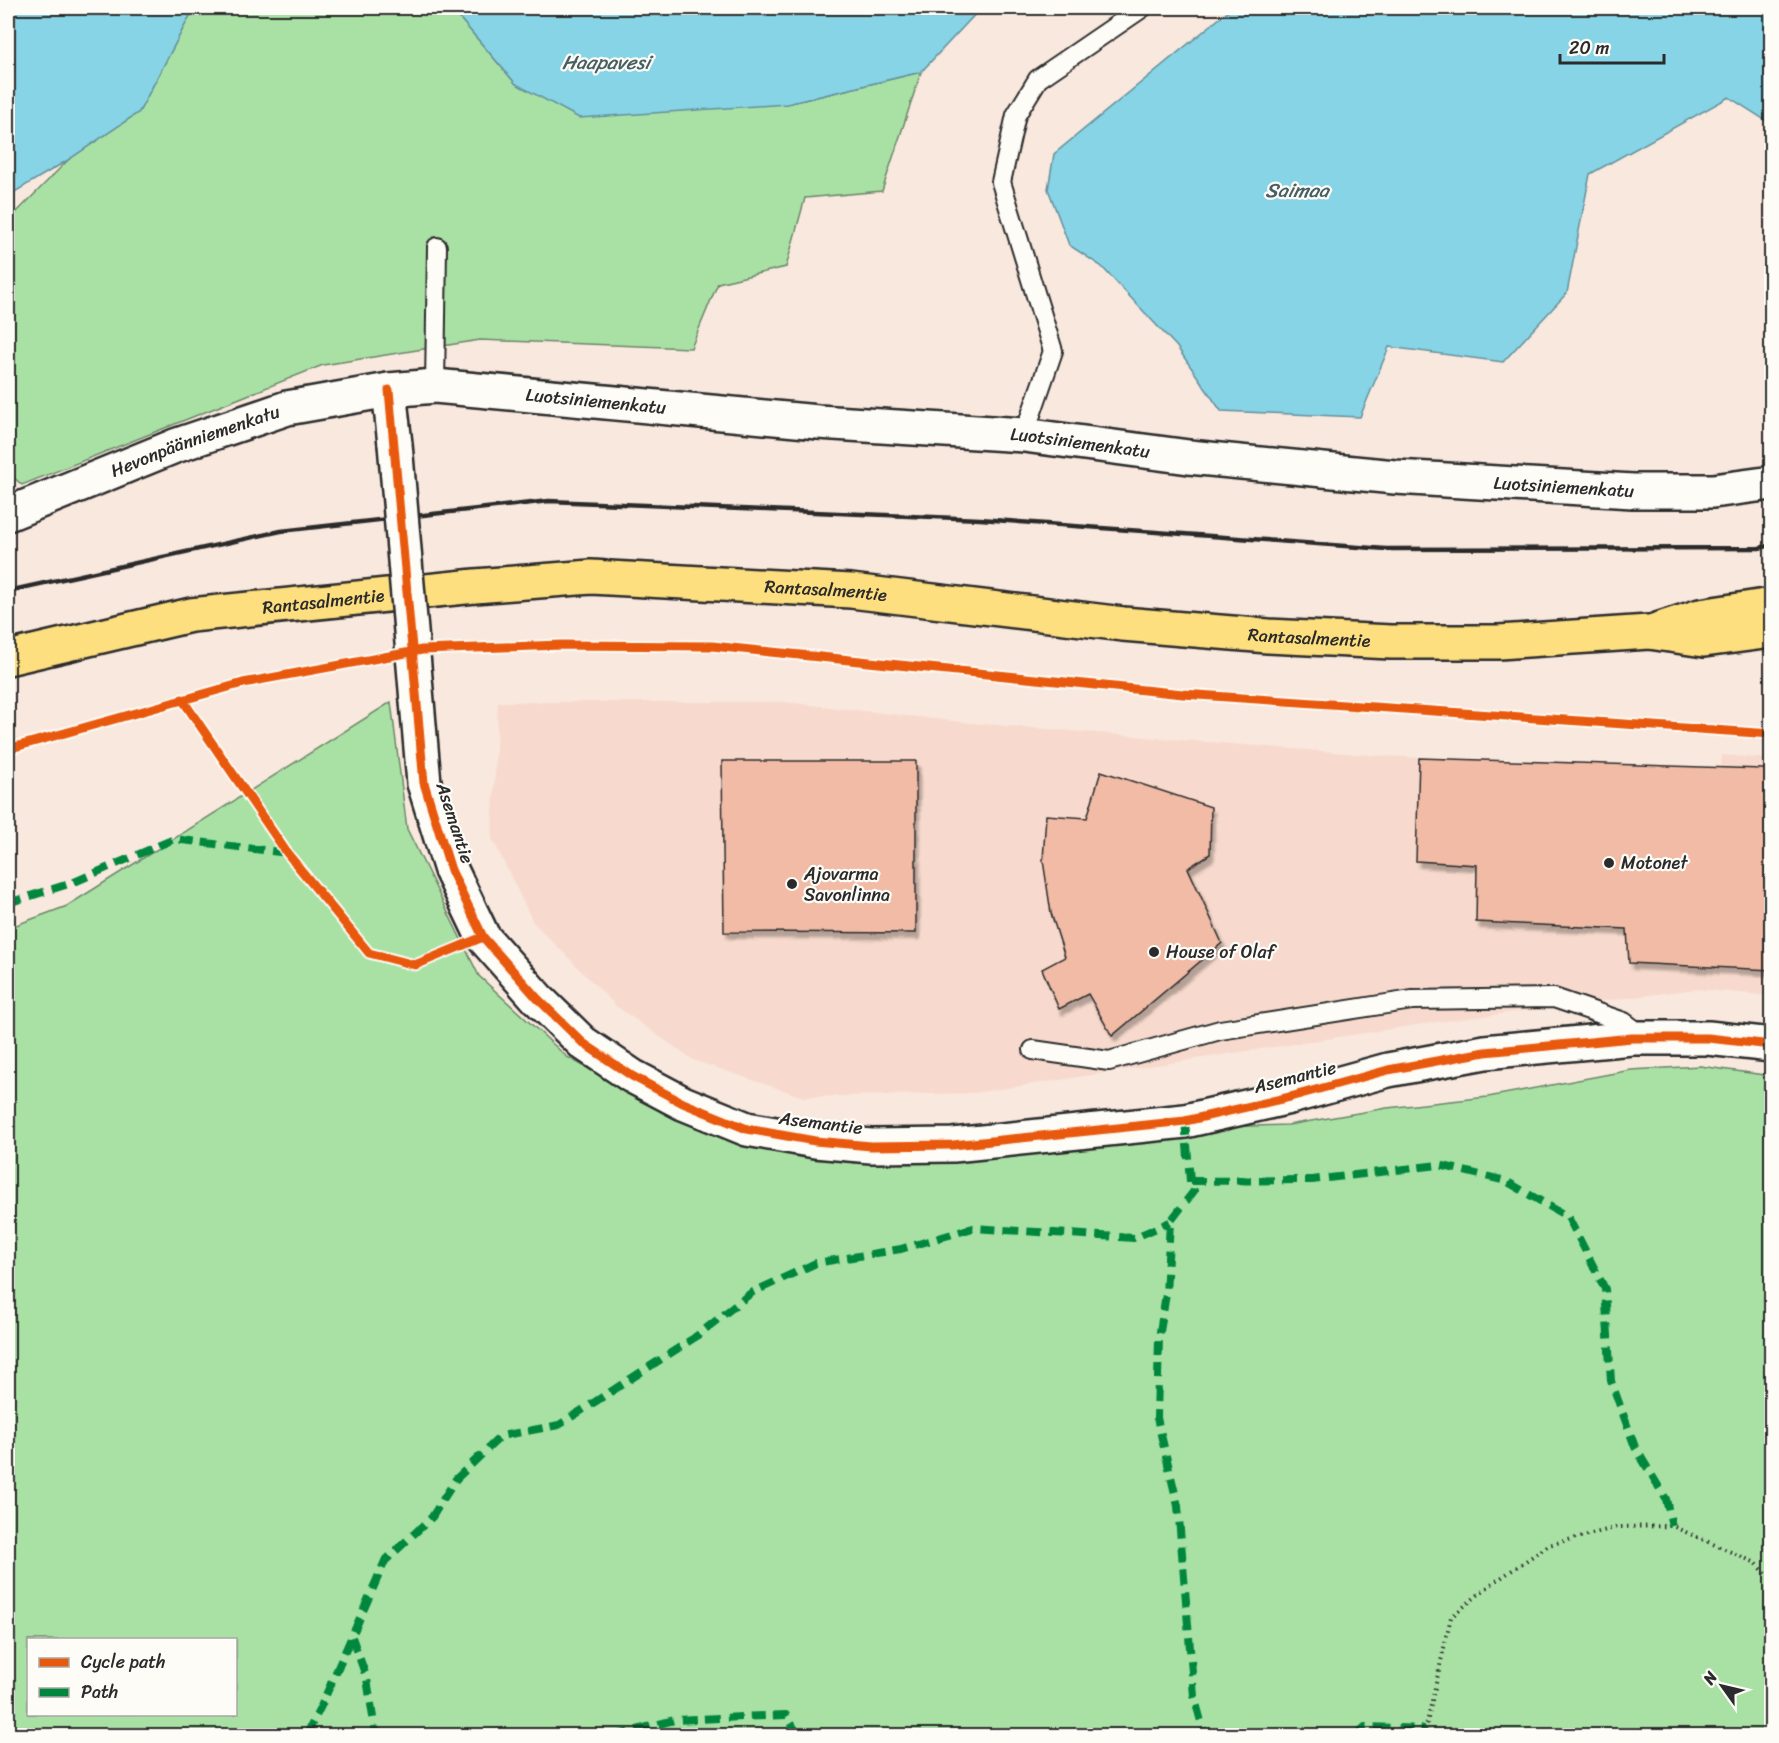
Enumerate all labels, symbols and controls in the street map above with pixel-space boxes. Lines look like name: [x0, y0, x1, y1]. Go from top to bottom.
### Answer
scale bar: [1560, 27, 1664, 65]
text: 20 m: [1569, 32, 1609, 64]
water label: Haapavesi: [562, 45, 655, 80]
water label: Saimaa: [1265, 173, 1331, 208]
street label: Luotsiniemenkatu: [524, 379, 668, 424]
street label: Hevonpäänniemenkatu: [106, 395, 284, 487]
street label: Luotsiniemenkatu: [1009, 418, 1152, 468]
street label: Luotsiniemenkatu: [1493, 467, 1635, 507]
street label: Rantasalmentie: [764, 570, 889, 611]
street label: Rantasalmentie: [261, 579, 386, 624]
street label: Rantasalmentie: [1247, 618, 1372, 657]
street label: Asemantie: [426, 777, 483, 868]
place label: Motonet: [1621, 847, 1688, 879]
marker: Motonet: [1602, 856, 1616, 870]
place label: Ajovarma Savonlinna: [803, 858, 890, 911]
marker: Ajovarma Savonlinna: [785, 877, 799, 891]
place label: House of Olaf: [1166, 936, 1278, 968]
marker: House of Olaf: [1147, 945, 1161, 959]
street label: Asemantie: [1249, 1051, 1340, 1103]
street label: Asemantie: [776, 1102, 865, 1144]
legend: [27, 1638, 237, 1716]
text: Cycle path: [81, 1646, 165, 1678]
north arrow: [1692, 1656, 1752, 1716]
text: N: [1694, 1664, 1726, 1691]
text: Path: [81, 1676, 118, 1708]

